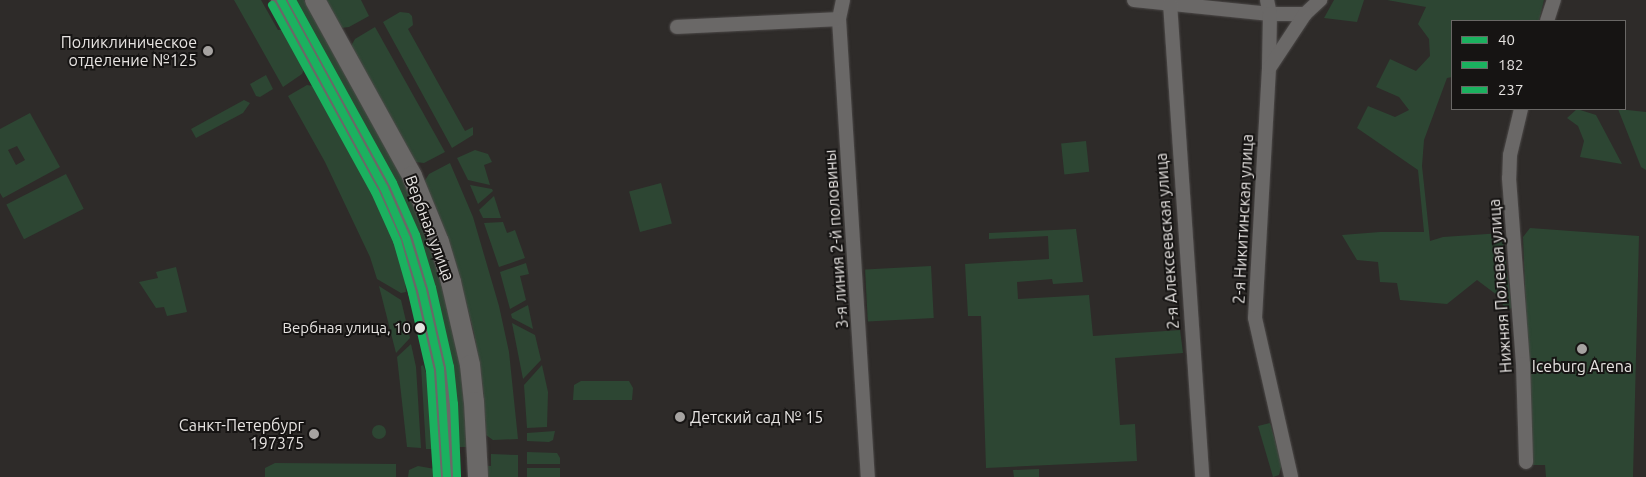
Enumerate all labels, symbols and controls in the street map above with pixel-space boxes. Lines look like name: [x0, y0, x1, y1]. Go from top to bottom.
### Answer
legend: [1451, 20, 1626, 110]
text: 40: [1498, 31, 1515, 48]
place label: Поликлиническое отделение №125: [61, 32, 197, 70]
marker: Поликлиническое отделение №125: [201, 44, 215, 58]
text: 182: [1498, 56, 1523, 73]
text: 237: [1498, 81, 1523, 98]
street label: 2-я Никитинская улица: [1229, 134, 1257, 304]
street label: 3-я линия 2-й половины: [820, 149, 852, 329]
street label: 2-я Алексеевская улица: [1151, 152, 1183, 330]
street label: Вербная улица: [401, 173, 459, 283]
street label: Нижняя Полевая улица: [1484, 198, 1516, 374]
place label: Вербная улица, 10: [283, 319, 411, 337]
marker: Вербная улица, 10: [415, 323, 425, 333]
marker: Iceburg Arena: [1576, 343, 1588, 355]
place label: Iceburg Arena: [1532, 356, 1632, 376]
place label: Детский сад № 15: [690, 407, 823, 427]
marker: Детский сад № 15: [674, 411, 686, 423]
place label: Санкт-Петербург 197375: [179, 415, 304, 453]
marker: Санкт-Петербург 197375: [308, 428, 320, 440]

